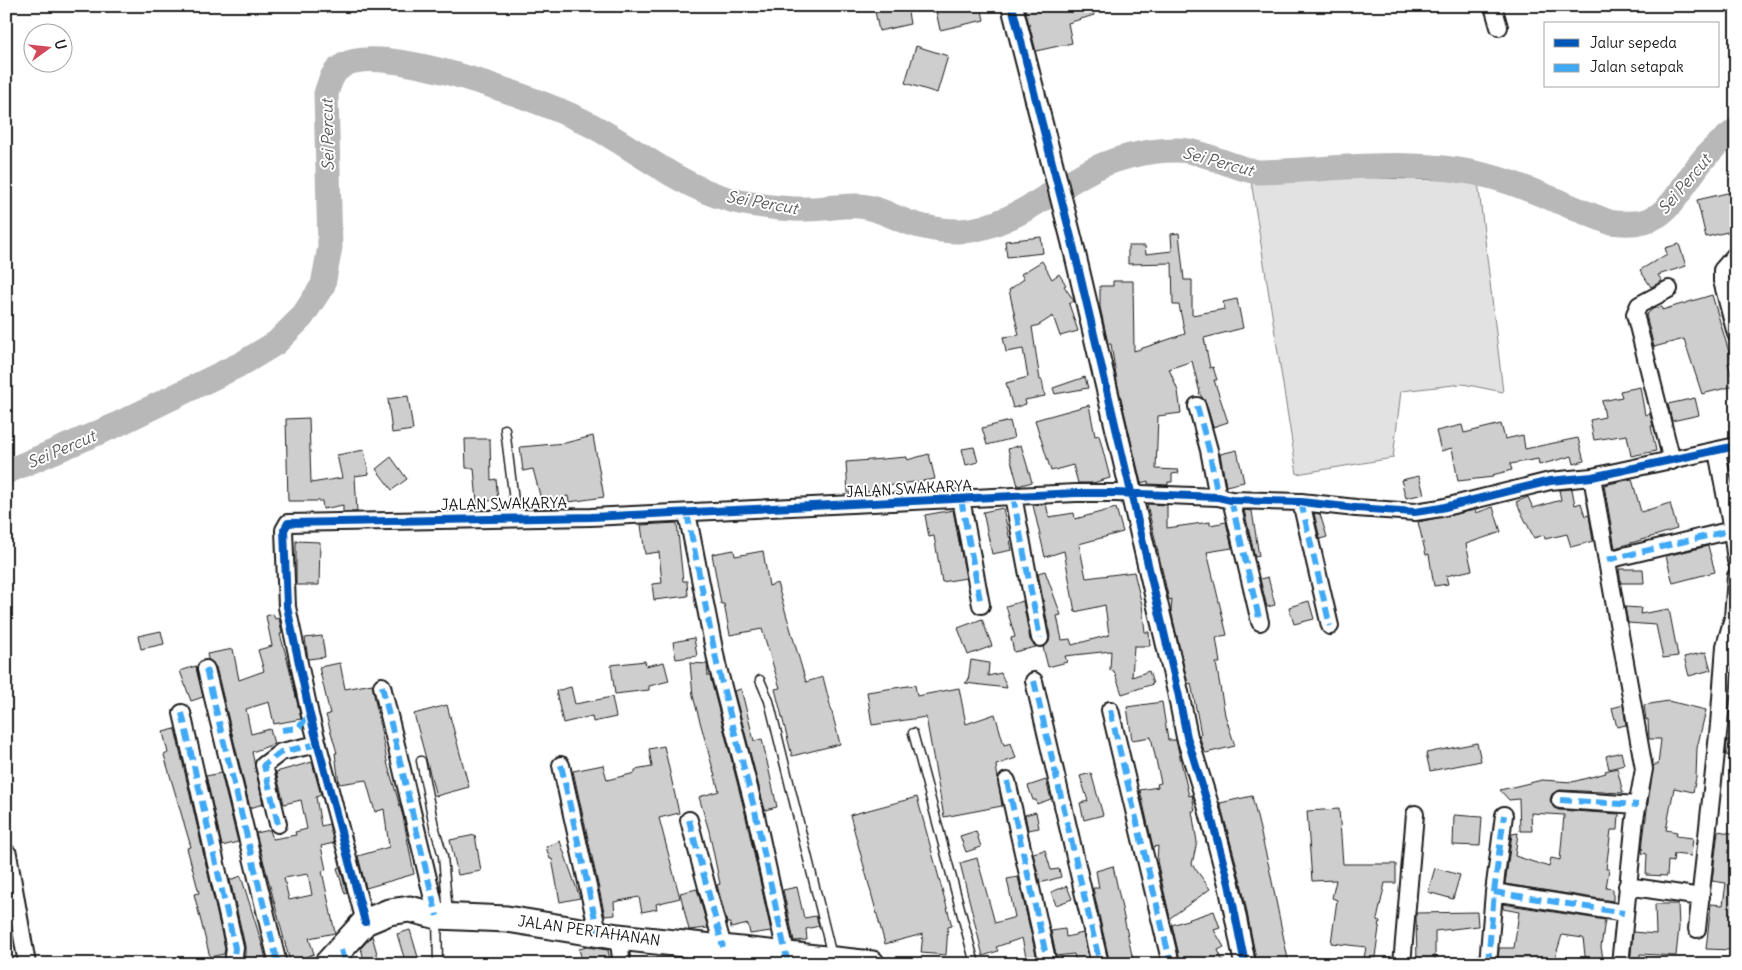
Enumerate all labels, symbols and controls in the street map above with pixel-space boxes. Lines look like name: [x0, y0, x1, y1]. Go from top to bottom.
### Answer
north arrow: [22, 22, 72, 72]
legend: [1544, 22, 1720, 88]
text: Jalur sepeda: [1590, 33, 1677, 52]
text: U: [51, 38, 70, 52]
text: Jalan setapak: [1590, 57, 1684, 76]
water label: Sei Percut: [316, 96, 338, 171]
water label: Sei Percut: [1181, 142, 1258, 181]
water label: Sei Percut: [1653, 148, 1716, 218]
water label: Sei Percut: [725, 186, 802, 219]
water label: Sei Percut: [24, 425, 100, 472]
street label: JALAN SWAKARYA: [846, 476, 973, 501]
street label: JALAN SWAKARYA: [441, 493, 568, 514]
street label: JALAN PERTAHANAN: [517, 911, 662, 950]

